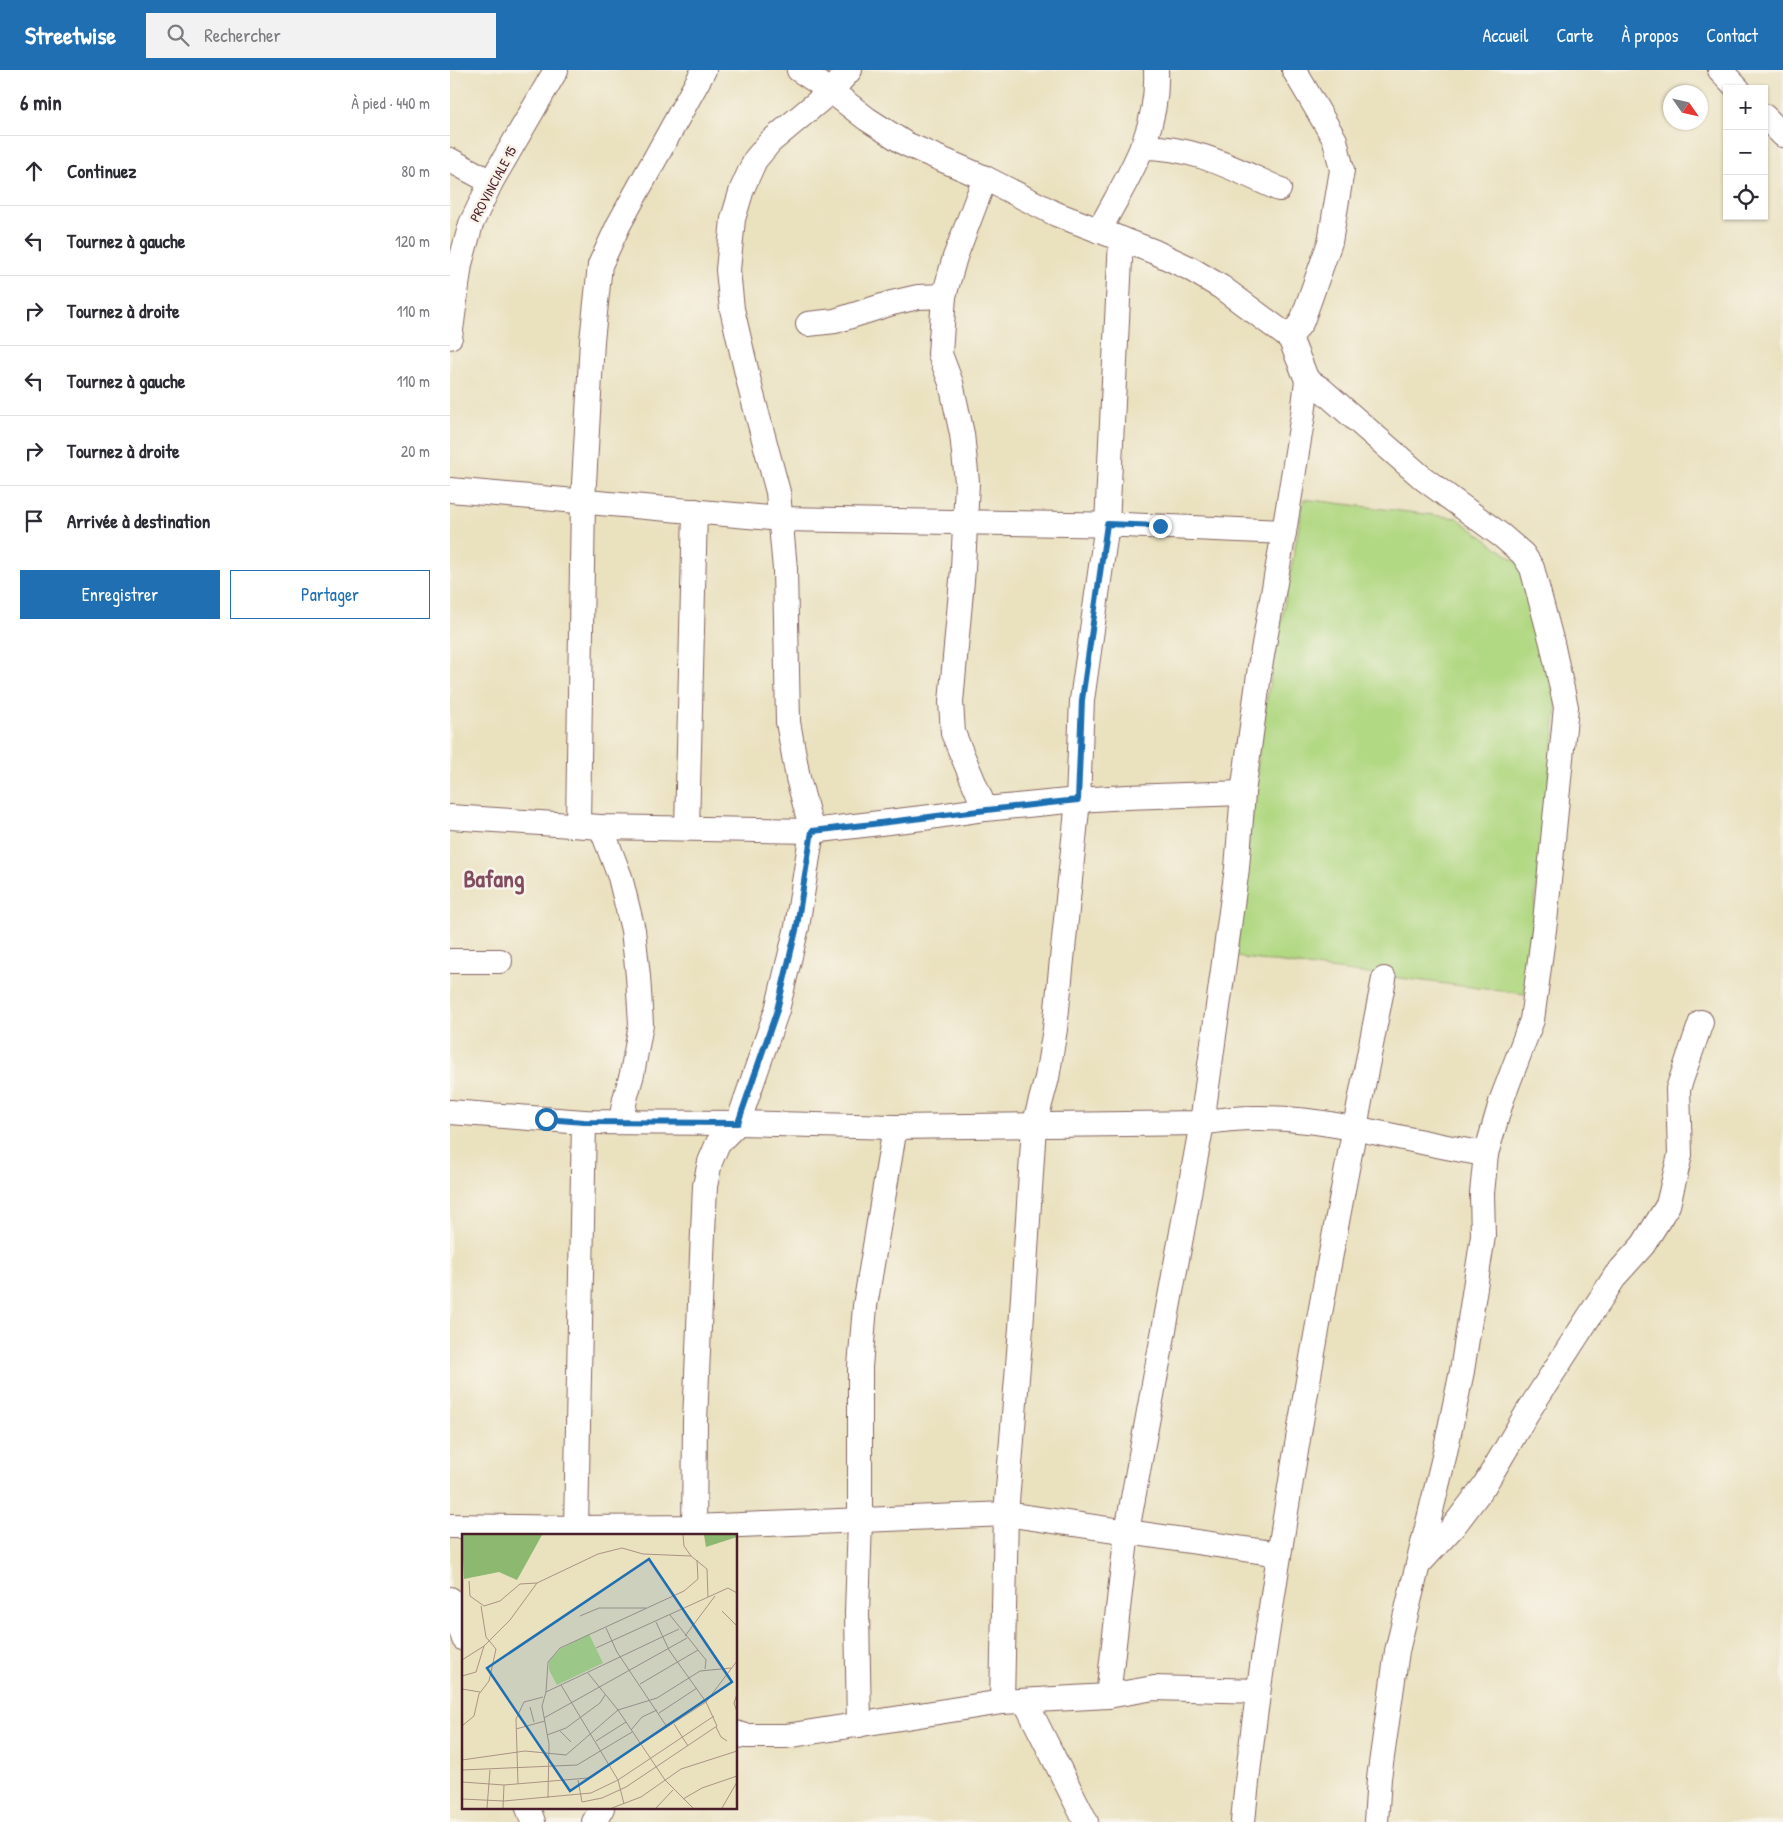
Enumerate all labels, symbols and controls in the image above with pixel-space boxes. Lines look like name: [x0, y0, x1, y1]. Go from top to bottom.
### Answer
search box: [146, 13, 496, 58]
text: Streetwise: [25, 19, 116, 51]
icon: search: [164, 21, 192, 49]
text: Rechercher: [204, 22, 281, 48]
text: Accueil: [1482, 23, 1528, 48]
text: Carte: [1556, 23, 1594, 48]
text: À propos: [1622, 23, 1678, 48]
text: Contact: [1706, 23, 1758, 48]
north arrow: [1663, 85, 1708, 130]
map controls: [1723, 85, 1768, 220]
button: +: [1723, 85, 1768, 130]
text: 6 min: [20, 88, 62, 117]
text: À pied · 440 m: [351, 92, 430, 114]
button: −: [1723, 130, 1768, 175]
street label: PROVINCIALE 15: [465, 143, 520, 225]
icon: ahead: [20, 157, 48, 185]
text: Continuez: [67, 158, 136, 184]
text: 80 m: [401, 160, 430, 182]
button: locate: [1723, 175, 1768, 220]
icon: left: [20, 227, 48, 255]
text: Tournez à gauche: [67, 228, 185, 254]
text: 120 m: [395, 230, 430, 252]
icon: right: [20, 297, 48, 325]
text: Tournez à droite: [67, 298, 180, 324]
text: 110 m: [397, 300, 430, 322]
icon: left: [20, 367, 48, 395]
text: Tournez à gauche: [67, 368, 185, 394]
text: 110 m: [397, 370, 430, 392]
icon: right: [20, 437, 48, 465]
text: Tournez à droite: [67, 438, 180, 464]
text: 20 m: [401, 440, 430, 462]
icon: arrive: [20, 507, 48, 535]
text: Arrivée à destination: [67, 508, 210, 534]
route end: [1149, 515, 1172, 538]
button: Enregistrer: [20, 570, 220, 619]
button: Partager: [230, 570, 430, 619]
district label: Bafang: [463, 862, 525, 895]
route start: [535, 1108, 558, 1131]
inset map: [462, 1534, 738, 1810]

